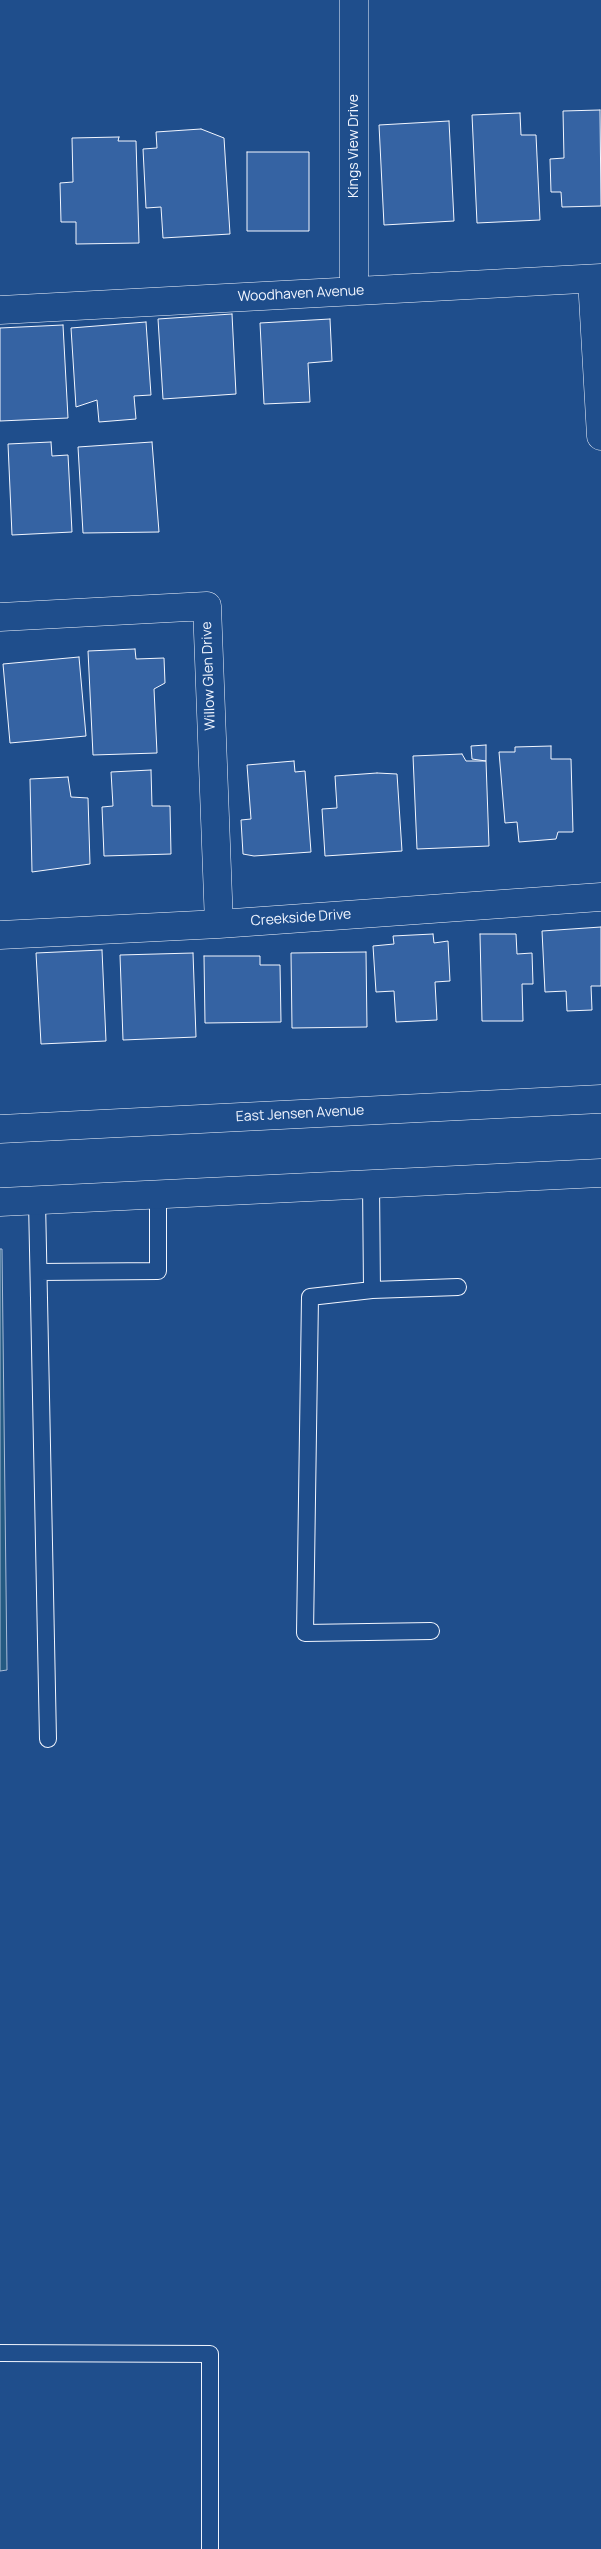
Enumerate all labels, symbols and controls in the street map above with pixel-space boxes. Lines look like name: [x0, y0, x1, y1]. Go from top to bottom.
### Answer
street label: Kings View Drive: [346, 94, 362, 198]
street label: Woodhaven Avenue: [237, 282, 365, 306]
street label: Willow Glen Drive: [199, 621, 219, 731]
street label: Creekside Drive: [250, 906, 352, 930]
street label: East Jensen Avenue: [235, 1102, 365, 1126]

